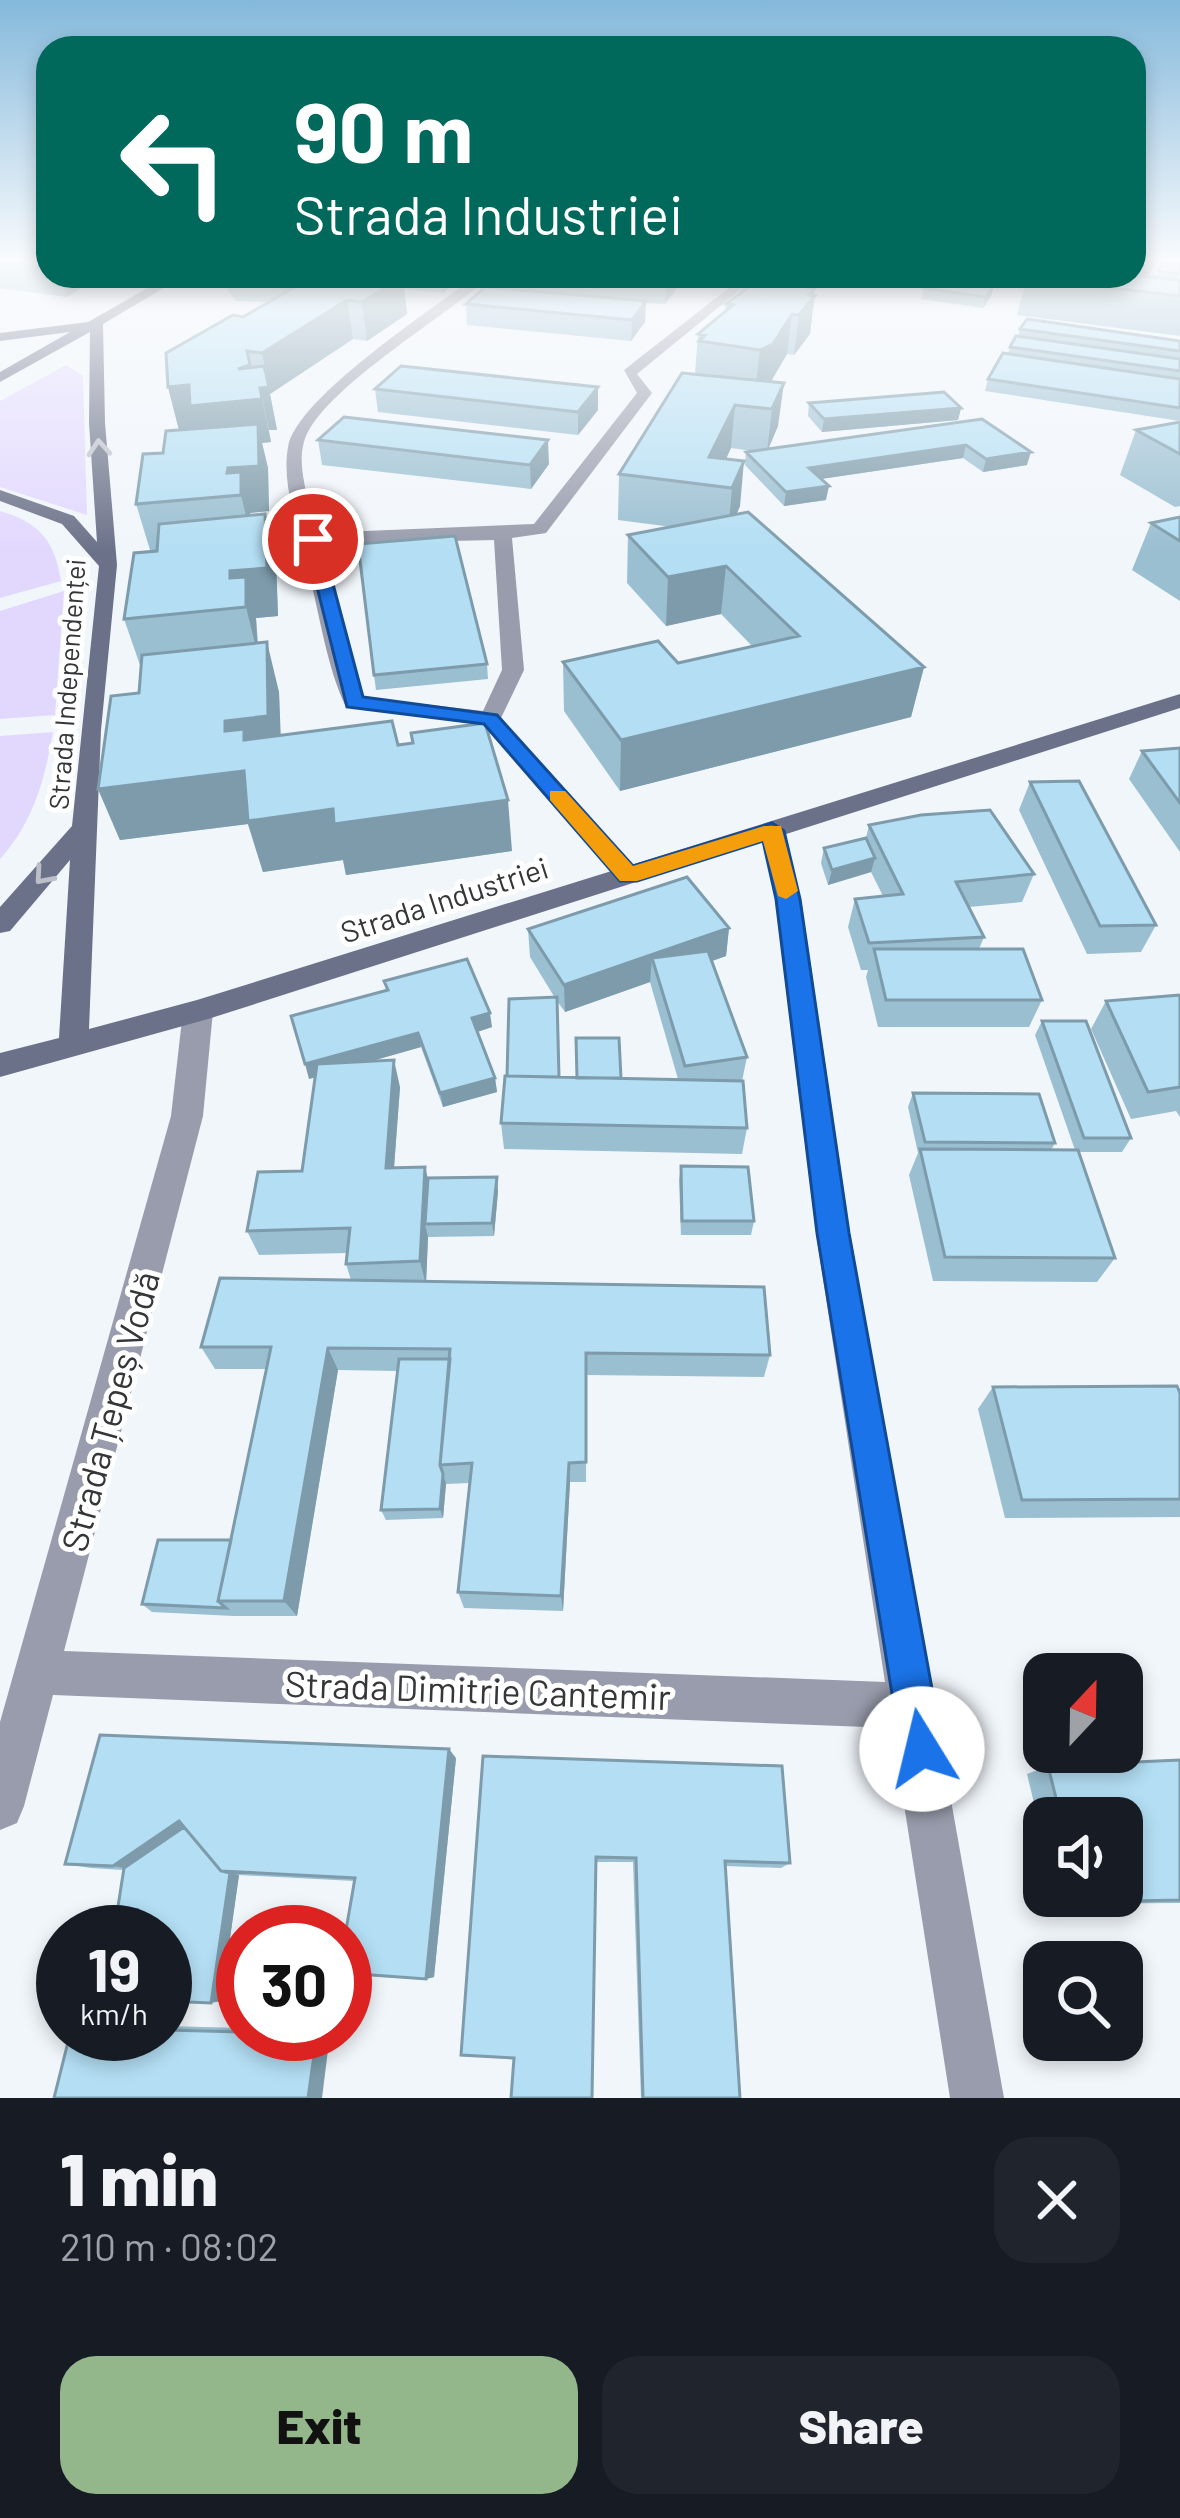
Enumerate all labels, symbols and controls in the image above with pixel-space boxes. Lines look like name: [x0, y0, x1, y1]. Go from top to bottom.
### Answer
text: 90 m: [294, 79, 473, 180]
icon: left: [96, 84, 252, 240]
text: Strada Industriei: [294, 181, 683, 246]
one-way arrow: [86, 439, 112, 458]
pin: [262, 488, 364, 590]
icon: arrive: [280, 506, 346, 572]
street label: Strada Independenței: [41, 557, 91, 811]
street label: Strada Industriei: [336, 848, 552, 950]
one-way arrow: [36, 862, 57, 883]
street label: Strada Țepeș Vodă: [51, 1266, 167, 1556]
north arrow: [1023, 1653, 1143, 1773]
map controls: [1023, 1653, 1143, 2061]
street label: Strada Dimitrie Cantemir: [284, 1661, 672, 1717]
position arrow: [859, 1686, 985, 1812]
button: sound: [1023, 1797, 1143, 1917]
speed limit sign: 30: [216, 1905, 372, 2061]
text: 19: [87, 1932, 141, 2004]
button: search: [1023, 1941, 1143, 2061]
text: km/h: [80, 1995, 148, 2031]
text: 1 min: [60, 2134, 218, 2220]
button: close: [994, 2137, 1120, 2263]
text: 210 m · 08:02: [60, 2222, 278, 2269]
button: Exit: [60, 2356, 578, 2494]
button: Share: [602, 2356, 1120, 2494]

